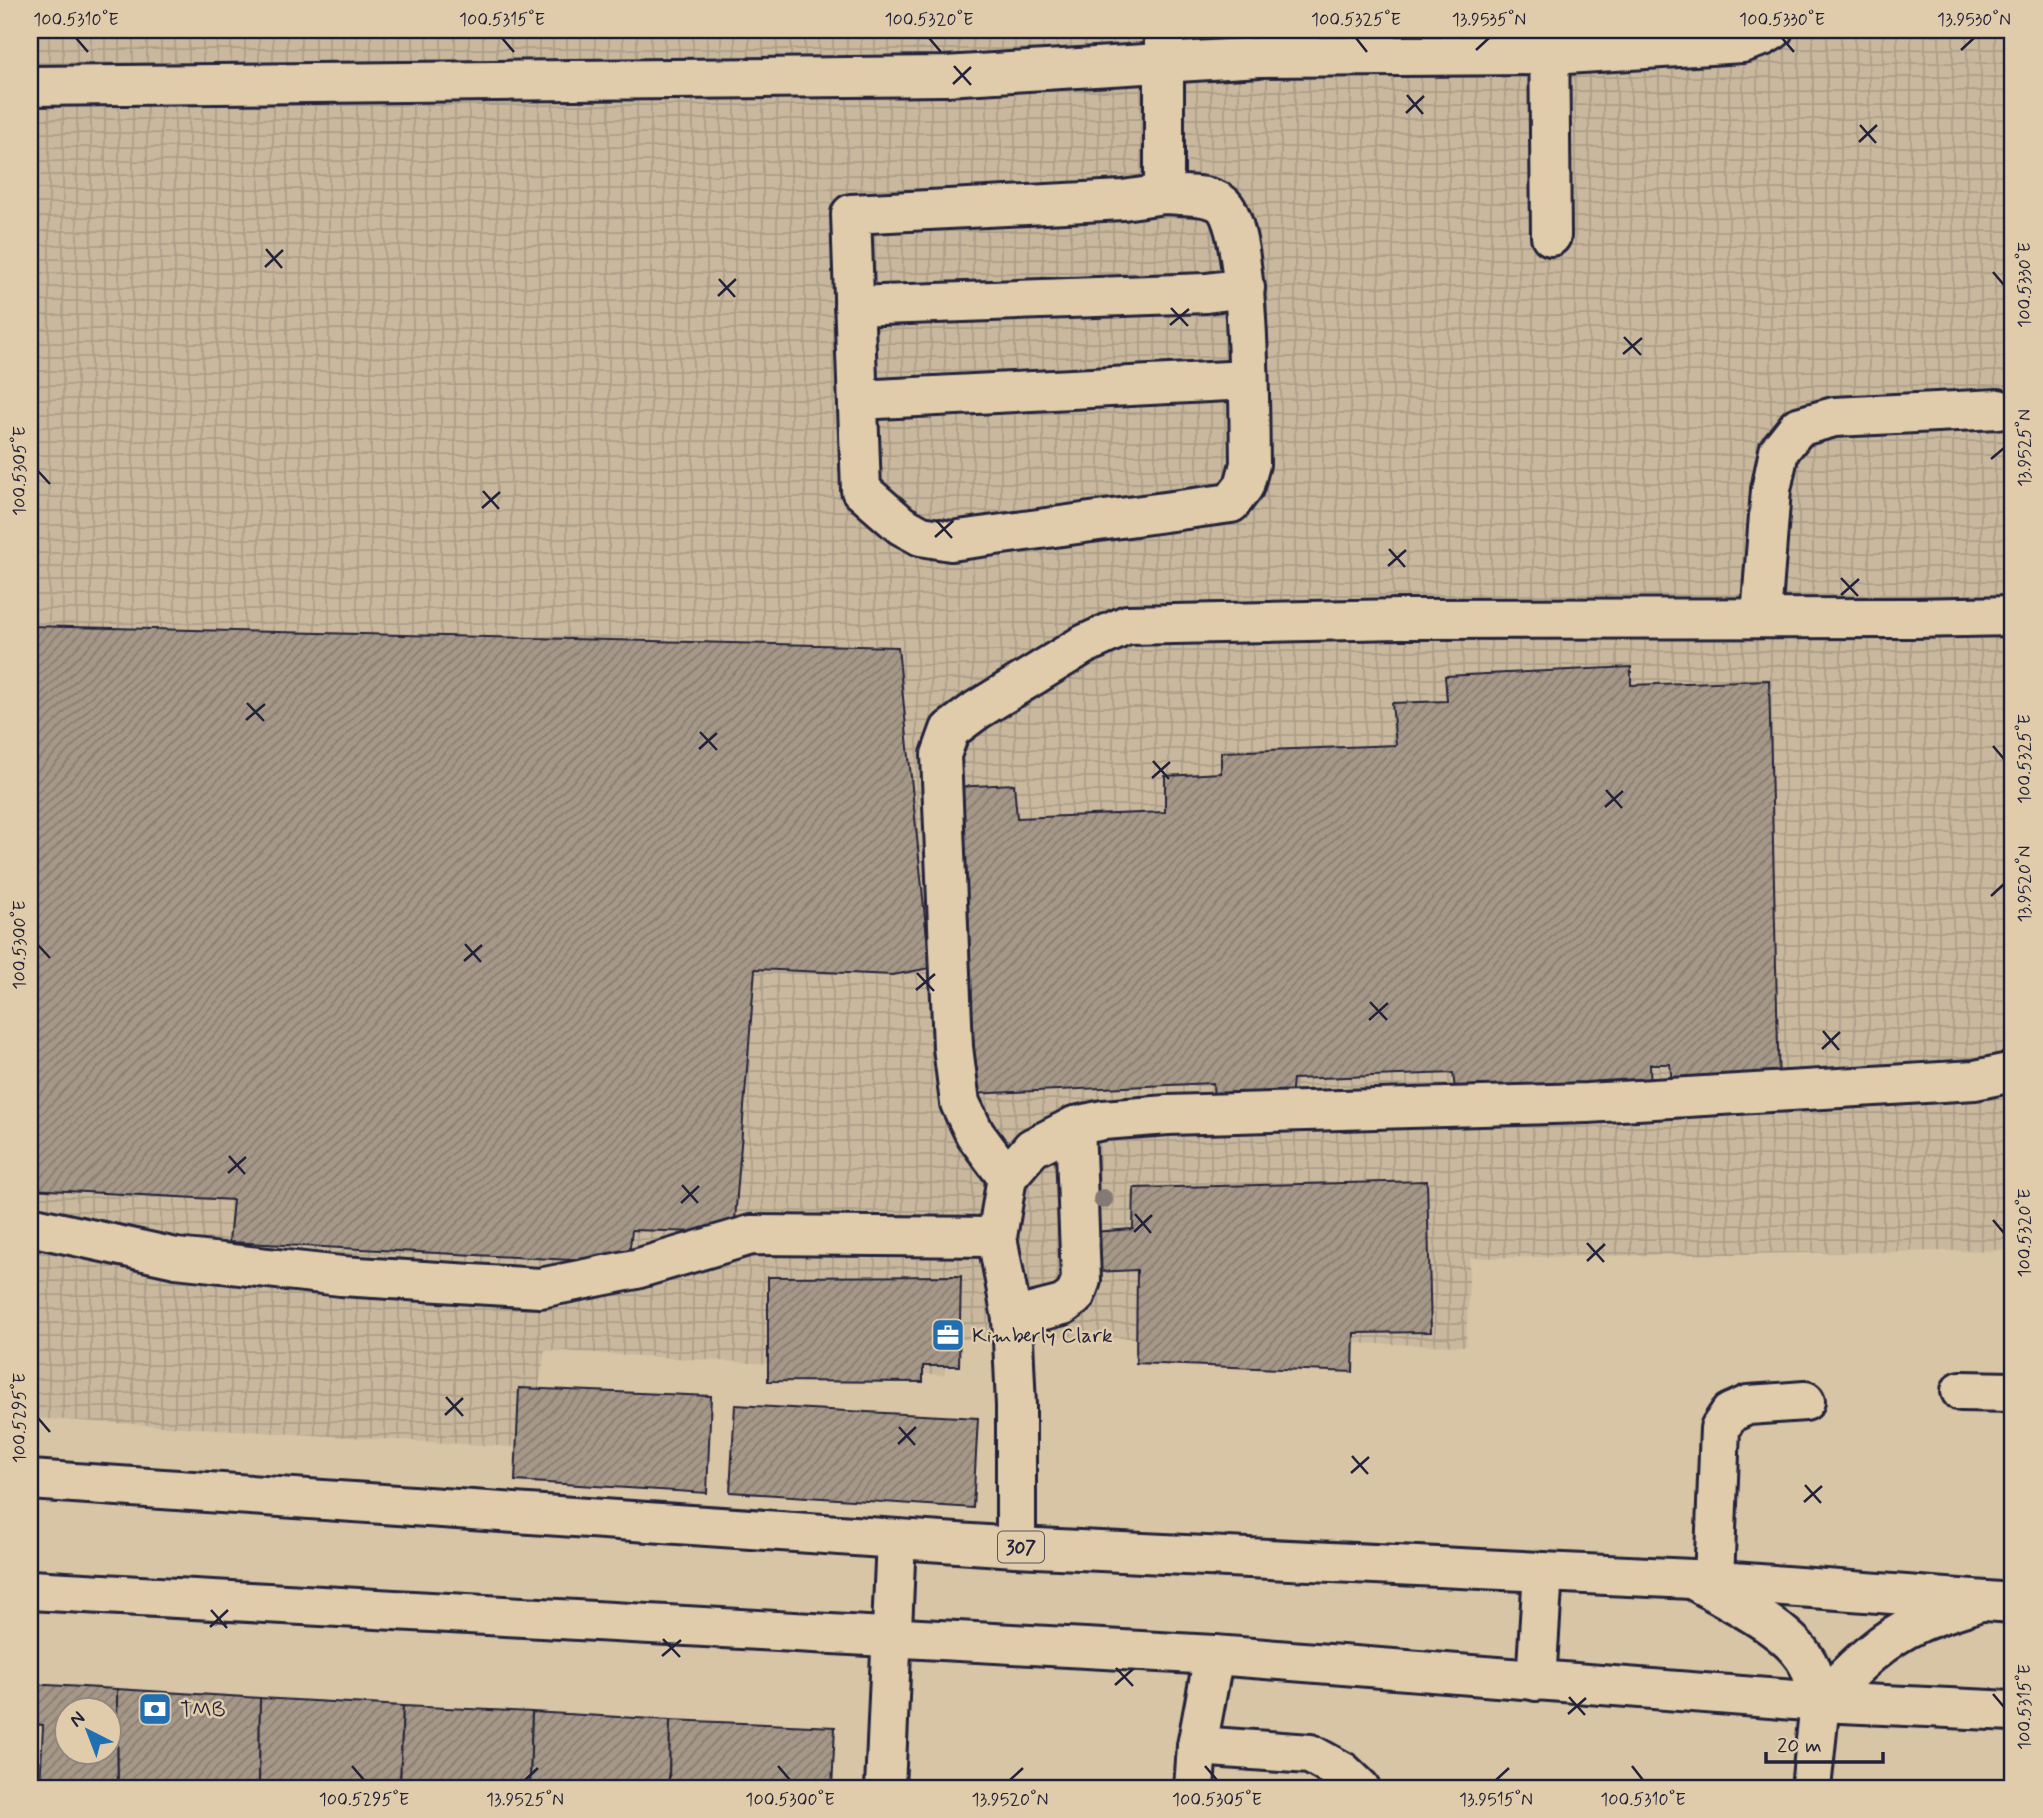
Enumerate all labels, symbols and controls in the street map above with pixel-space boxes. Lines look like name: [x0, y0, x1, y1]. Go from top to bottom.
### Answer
text: 100.5310°E: [33, 8, 119, 32]
text: 100.5315°E: [459, 8, 545, 32]
text: 100.5320°E: [884, 8, 974, 32]
text: 100.5325°E: [1311, 8, 1401, 32]
text: 13.9535°N: [1452, 8, 1526, 32]
text: 100.5330°E: [1739, 8, 1825, 32]
text: 13.9530°N: [1937, 8, 2011, 32]
text: 100.5330°E: [2013, 242, 2037, 328]
text: 13.9525°N: [2013, 409, 2037, 487]
text: 100.5305°E: [8, 426, 32, 516]
text: 100.5325°E: [2013, 714, 2037, 804]
text: 13.9520°N: [2013, 845, 2037, 923]
text: 100.5300°E: [8, 900, 32, 990]
text: 100.5320°E: [2013, 1188, 2037, 1278]
office icon: Kimberly Clark: [929, 1316, 967, 1354]
place label: Kimberly Clark: [972, 1322, 1113, 1350]
text: 100.5295°E: [8, 1373, 32, 1463]
road number: 307: [998, 1532, 1044, 1562]
text: 100.5315°E: [2013, 1664, 2037, 1750]
bank icon: TMB: [136, 1690, 174, 1728]
north arrow: [52, 1696, 122, 1766]
place label: TMB: [180, 1696, 226, 1724]
text: N: [65, 1706, 91, 1733]
scale bar: [1766, 1720, 1884, 1764]
text: 20 m: [1777, 1732, 1822, 1760]
text: 100.5295°E: [319, 1788, 409, 1812]
text: 13.9525°N: [486, 1788, 564, 1812]
text: 100.5300°E: [745, 1788, 835, 1812]
text: 13.9520°N: [971, 1788, 1049, 1812]
text: 100.5305°E: [1172, 1788, 1262, 1812]
text: 13.9515°N: [1459, 1788, 1533, 1812]
text: 100.5310°E: [1600, 1788, 1686, 1812]

